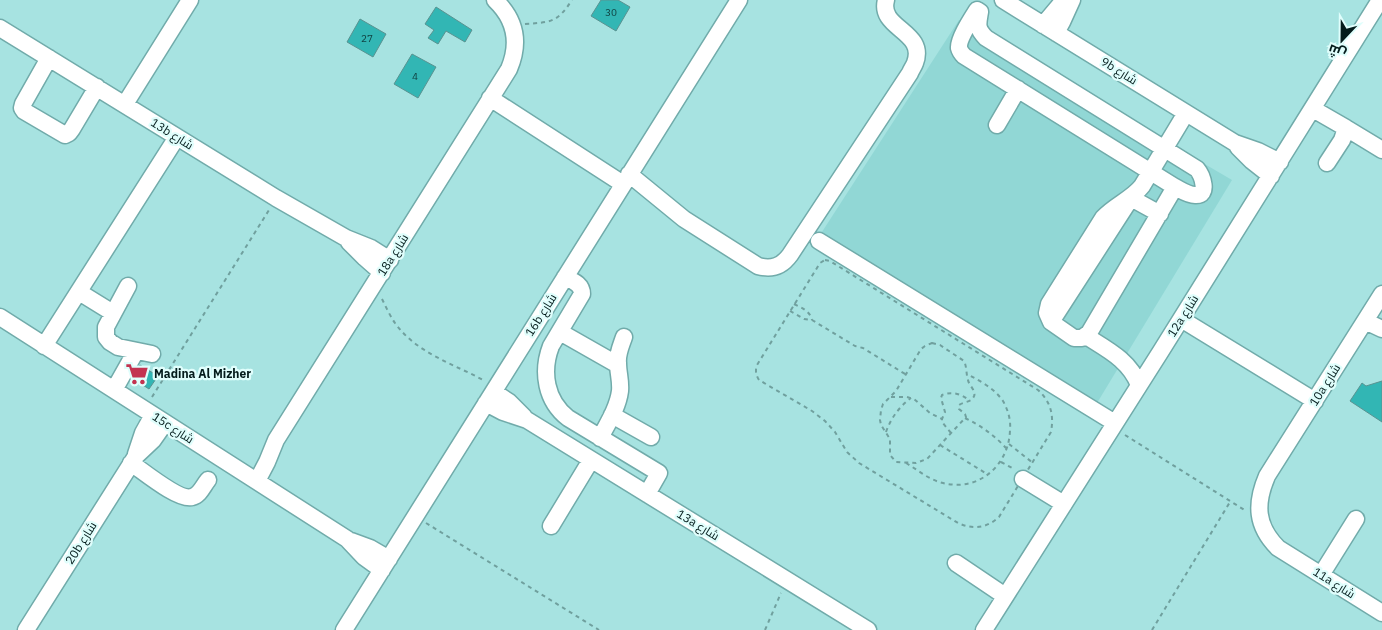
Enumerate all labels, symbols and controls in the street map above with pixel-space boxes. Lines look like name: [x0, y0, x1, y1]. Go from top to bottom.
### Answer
house number: 30: [605, 6, 617, 19]
north arrow: [1317, 15, 1367, 65]
house number: 27: [361, 32, 373, 45]
text: ش: [1325, 40, 1349, 64]
street label: 9b شارع: [1098, 54, 1140, 88]
house number: 4: [412, 70, 418, 83]
street label: 13b شارع: [148, 115, 196, 153]
street label: 18a شارع: [374, 231, 412, 279]
street label: 16b شارع: [522, 291, 560, 339]
street label: 12a شارع: [1164, 292, 1202, 340]
supermarket icon: Madina Al Mizher: [124, 361, 150, 387]
street label: 10a شارع: [1306, 361, 1344, 409]
place label: Madina Al Mizher: [154, 366, 251, 381]
street label: 15c شارع: [149, 409, 197, 447]
street label: 13a شارع: [674, 506, 722, 544]
street label: 20b شارع: [62, 519, 100, 567]
street label: 11a شارع: [1310, 564, 1358, 602]

